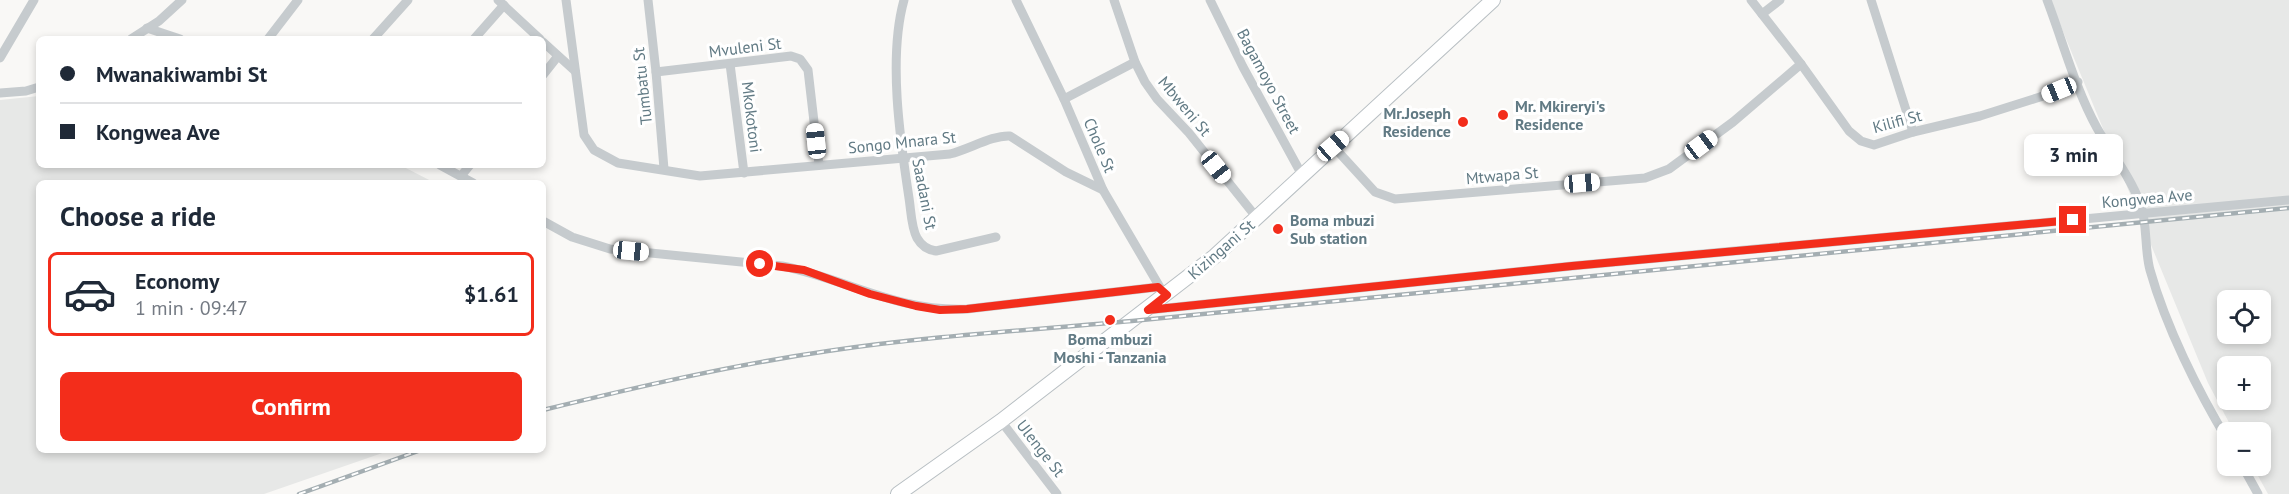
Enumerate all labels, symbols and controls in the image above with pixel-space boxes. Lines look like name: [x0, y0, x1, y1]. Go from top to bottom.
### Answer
street label: Bagamoyo Street: [1233, 25, 1305, 137]
street label: Mvuleni St: [708, 33, 783, 61]
street label: Tumbatu St: [628, 46, 656, 126]
text: Mwanakiwambi St: [96, 60, 267, 88]
street label: Mbweni St: [1154, 72, 1216, 140]
car: [2039, 75, 2079, 105]
street label: Mkokotoni: [738, 80, 766, 154]
place label: Mr. Mkireryi's Residence: [1515, 96, 1606, 134]
place label: Mr.Joseph Residence: [1383, 103, 1451, 141]
street label: Kilifi St: [1870, 105, 1924, 137]
marker: Mr. Mkireryi's Residence: [1496, 108, 1510, 122]
street label: Chole St: [1080, 115, 1121, 176]
marker: Mr.Joseph Residence: [1456, 115, 1470, 129]
text: Kongwea Ave: [96, 118, 220, 146]
car: [805, 122, 827, 160]
street label: Songo Mnara St: [847, 126, 957, 158]
car: [1314, 127, 1352, 165]
car: [1681, 127, 1721, 163]
callout: 3 min: [2024, 133, 2122, 175]
text: 3 min: [2049, 142, 2098, 168]
car: [1198, 147, 1234, 187]
street label: Saadani St: [908, 157, 942, 232]
street label: Mtwapa St: [1465, 162, 1540, 188]
car: [1563, 172, 1601, 194]
street label: Kongwea Ave: [2101, 184, 2193, 212]
text: Choose a ride: [60, 199, 216, 233]
route end: [2059, 206, 2086, 233]
place label: Boma mbuzi Sub station: [1290, 210, 1375, 248]
street label: Kizingani St: [1183, 214, 1259, 283]
marker: Boma mbuzi Sub station: [1271, 222, 1285, 236]
car: [612, 240, 650, 262]
route start: [746, 250, 773, 277]
icon: car: [63, 267, 117, 321]
text: Economy: [135, 267, 219, 295]
text: $1.61: [464, 280, 519, 308]
map controls: [2217, 290, 2271, 476]
button: locate: [2217, 290, 2271, 344]
text: 1 min · 09:47: [135, 295, 248, 321]
marker: Boma mbuzi Moshi - Tanzania: [1103, 313, 1117, 327]
place label: Boma mbuzi Moshi - Tanzania: [1054, 329, 1166, 367]
button: +: [2217, 356, 2271, 410]
button: Confirm: [60, 372, 522, 441]
street label: Ulenge St: [1013, 415, 1070, 481]
button: −: [2217, 422, 2271, 476]

